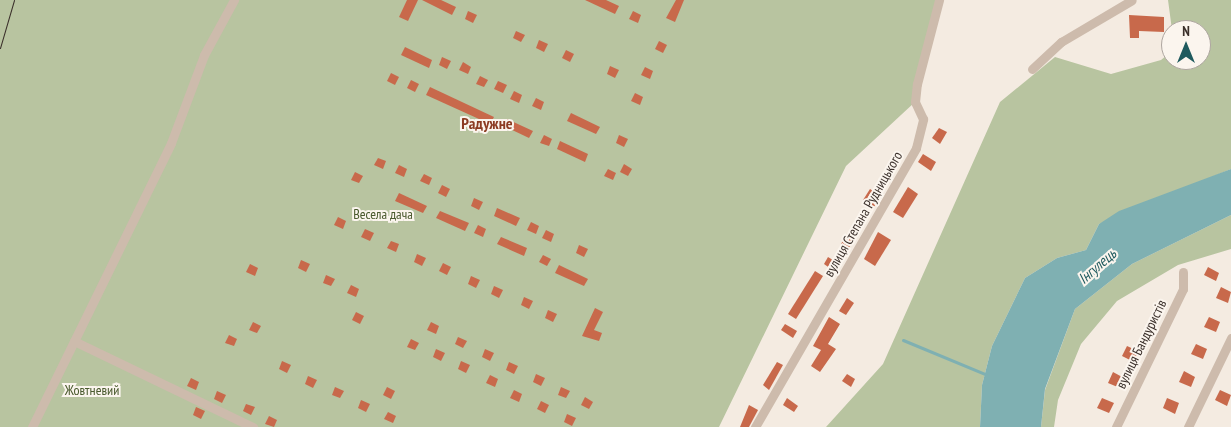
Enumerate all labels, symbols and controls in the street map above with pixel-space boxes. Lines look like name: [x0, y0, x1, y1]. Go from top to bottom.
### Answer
north arrow: [1161, 20, 1211, 70]
text: N: [1182, 22, 1190, 40]
district label: Радужне: [461, 113, 513, 133]
street label: вулиця Степана Рудницького: [820, 148, 906, 280]
park label: Весела дача: [353, 206, 413, 222]
water label: Інгулець: [1074, 245, 1120, 287]
street label: вулиця Бандуристів: [1112, 297, 1170, 391]
park label: Жовтневий: [65, 382, 119, 398]

